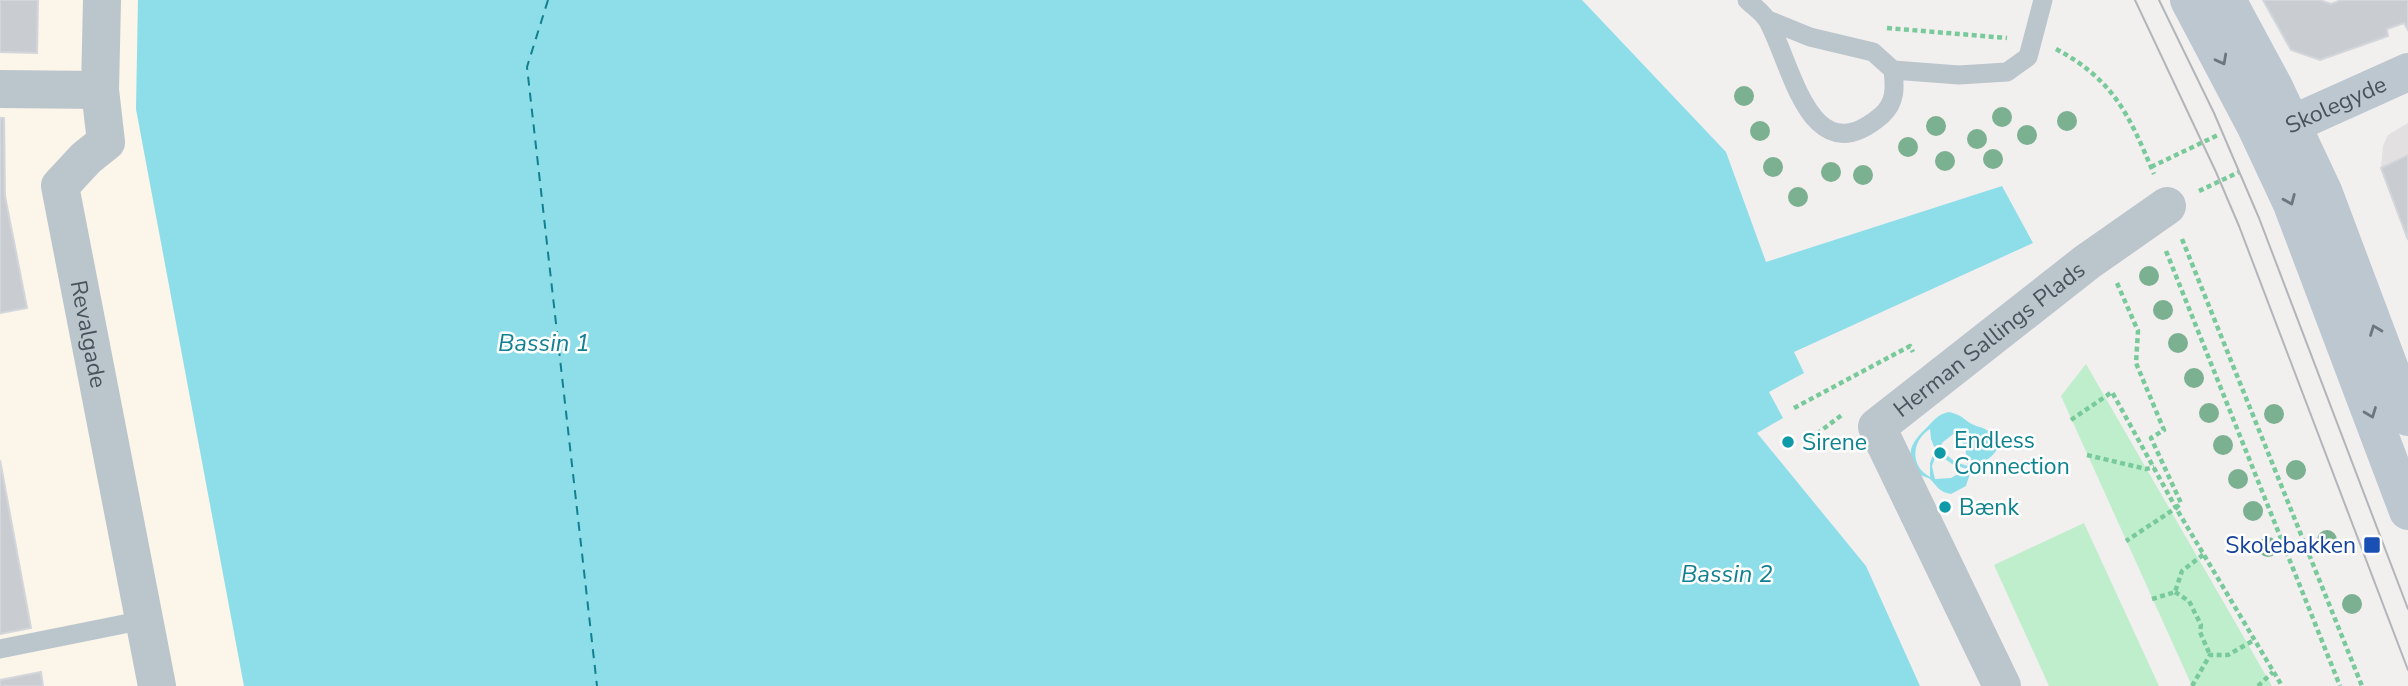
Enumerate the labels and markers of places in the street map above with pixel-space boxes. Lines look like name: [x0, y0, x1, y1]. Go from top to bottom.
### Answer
place label: Endless Connection: [1954, 425, 2070, 482]
place label: Sirene: [1802, 427, 1867, 458]
marker: Sirene: [1780, 434, 1796, 450]
marker: Endless Connection: [1932, 445, 1948, 461]
place label: Bænk: [1959, 492, 2019, 523]
marker: Bænk: [1937, 499, 1953, 515]
place label: Skolebakken: [2225, 530, 2356, 561]
marker: Skolebakken: [2362, 535, 2382, 555]

